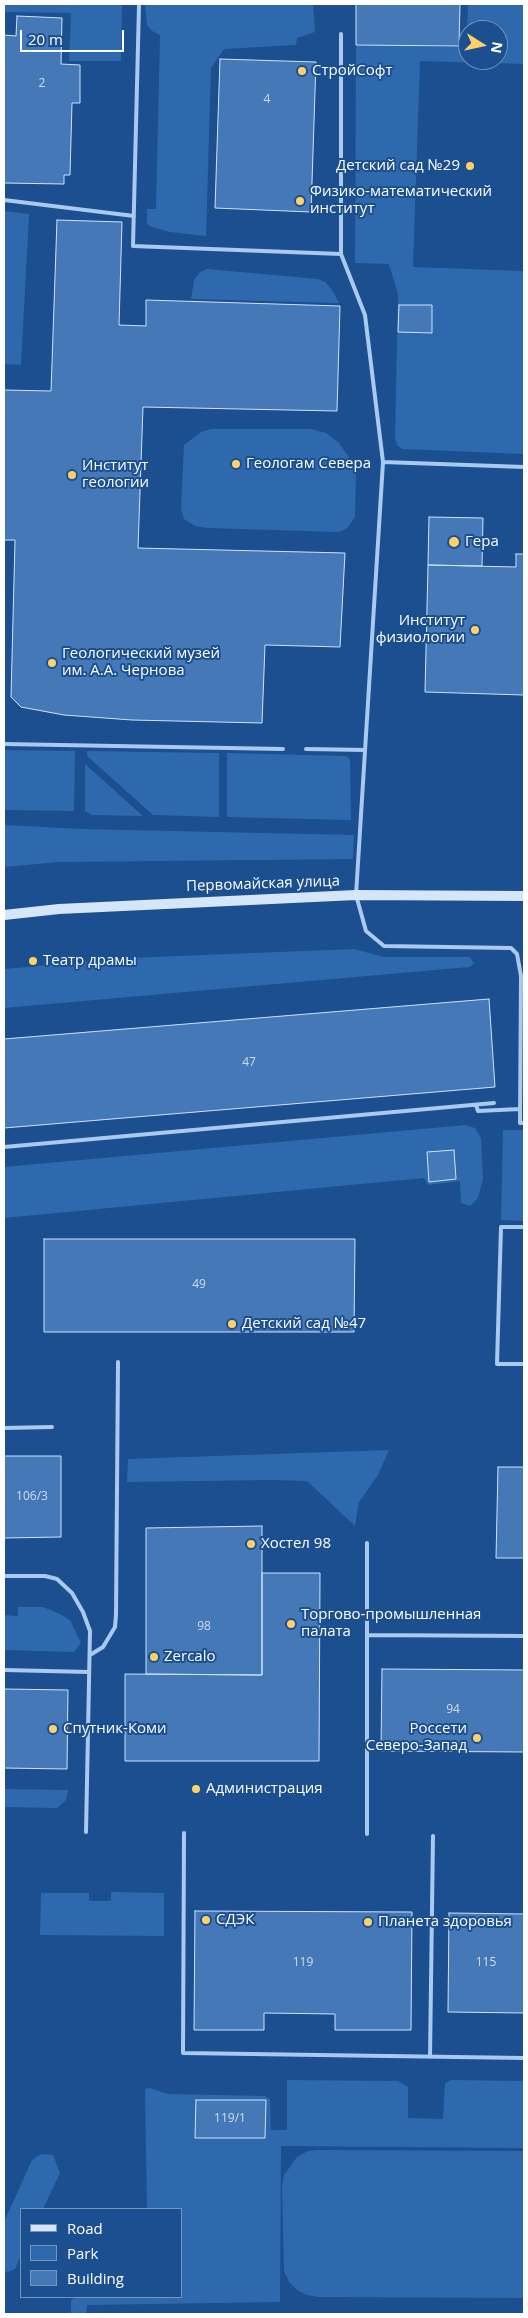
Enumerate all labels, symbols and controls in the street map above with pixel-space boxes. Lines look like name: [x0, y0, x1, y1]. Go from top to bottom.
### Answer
scale bar: [22, 20, 126, 52]
north arrow: [458, 20, 508, 70]
text: 20 m: [28, 29, 63, 49]
text: N: [487, 40, 508, 55]
place label: СтройСофт: [312, 62, 393, 80]
marker: СтройСофт: [296, 65, 308, 77]
house number: 2: [39, 77, 45, 91]
house number: 4: [264, 93, 270, 107]
place label: Детский сад №29: [336, 157, 460, 175]
marker: Детский сад №29: [464, 160, 476, 172]
place label: Физико-математический институт: [310, 183, 492, 218]
marker: Физико-математический институт: [294, 195, 306, 207]
place label: Геологам Севера: [246, 455, 371, 473]
place label: Институт геологии: [82, 457, 149, 492]
marker: Геологам Севера: [230, 458, 242, 470]
marker: Институт геологии: [66, 469, 78, 481]
place label: Гера: [465, 533, 499, 551]
marker: Гера: [447, 535, 461, 549]
place label: Институт физиологии: [376, 612, 465, 647]
marker: Институт физиологии: [469, 624, 481, 636]
place label: Геологический музей им. А.А. Чернова: [62, 645, 220, 680]
marker: Геологический музей им. А.А. Чернова: [46, 657, 58, 669]
street label: Первомайская улица: [186, 872, 340, 896]
place label: Театр драмы: [43, 952, 137, 970]
marker: Театр драмы: [27, 955, 39, 967]
house number: 47: [242, 1056, 256, 1070]
house number: 49: [192, 1278, 206, 1292]
place label: Детский сад №47: [242, 1315, 366, 1333]
marker: Детский сад №47: [226, 1318, 238, 1330]
house number: 106/3: [16, 1490, 48, 1504]
place label: Хостел 98: [261, 1535, 331, 1553]
marker: Хостел 98: [245, 1538, 257, 1550]
place label: Торгово-промышленная палата: [301, 1606, 481, 1641]
marker: Торгово-промышленная палата: [285, 1618, 297, 1630]
house number: 98: [197, 1620, 211, 1634]
place label: Zercalo: [164, 1648, 215, 1666]
marker: Zercalo: [148, 1651, 160, 1663]
house number: 94: [446, 1703, 460, 1717]
place label: Спутник-Коми: [63, 1720, 167, 1738]
place label: Россети Северо-Запад: [366, 1720, 467, 1755]
marker: Спутник-Коми: [47, 1723, 59, 1735]
marker: Россети Северо-Запад: [471, 1732, 483, 1744]
place label: Администрация: [206, 1780, 323, 1798]
marker: Администрация: [190, 1783, 202, 1795]
place label: СДЭК: [216, 1911, 254, 1929]
place label: Планета здоровья: [378, 1913, 512, 1931]
marker: СДЭК: [200, 1914, 212, 1926]
marker: Планета здоровья: [362, 1916, 374, 1928]
house number: 119: [293, 1956, 313, 1970]
house number: 115: [476, 1956, 496, 1970]
house number: 119/1: [214, 2112, 246, 2126]
legend: [20, 2208, 182, 2298]
text: Road: [67, 2218, 103, 2238]
text: Park: [67, 2243, 98, 2263]
text: Building: [67, 2268, 124, 2288]

